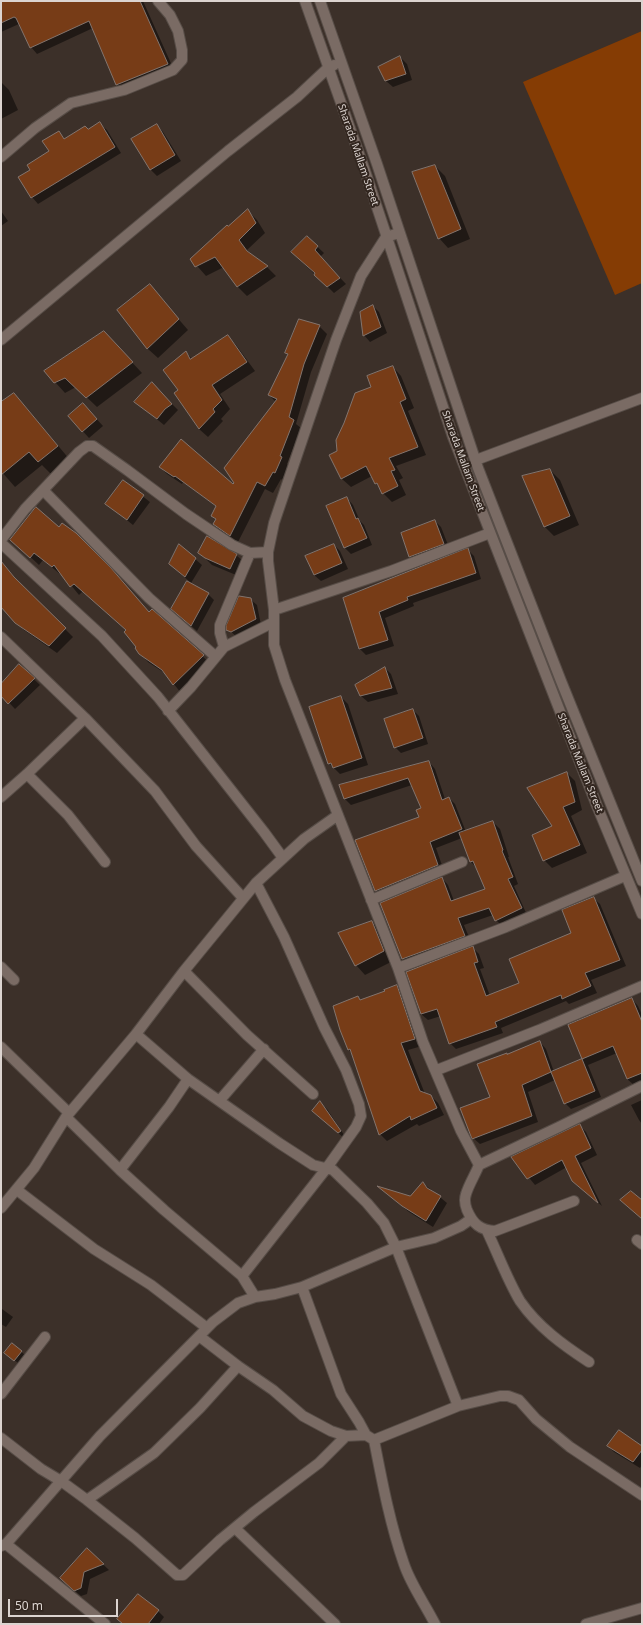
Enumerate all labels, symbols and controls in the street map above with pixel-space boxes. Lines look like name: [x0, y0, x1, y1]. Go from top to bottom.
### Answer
street label: Sharada Mallam Street: [335, 103, 381, 207]
street label: Sharada Mallam Street: [439, 409, 487, 513]
street label: Sharada Mallam Street: [554, 711, 606, 815]
scale bar: [10, 1591, 120, 1617]
text: 50 m: [15, 1597, 43, 1614]

